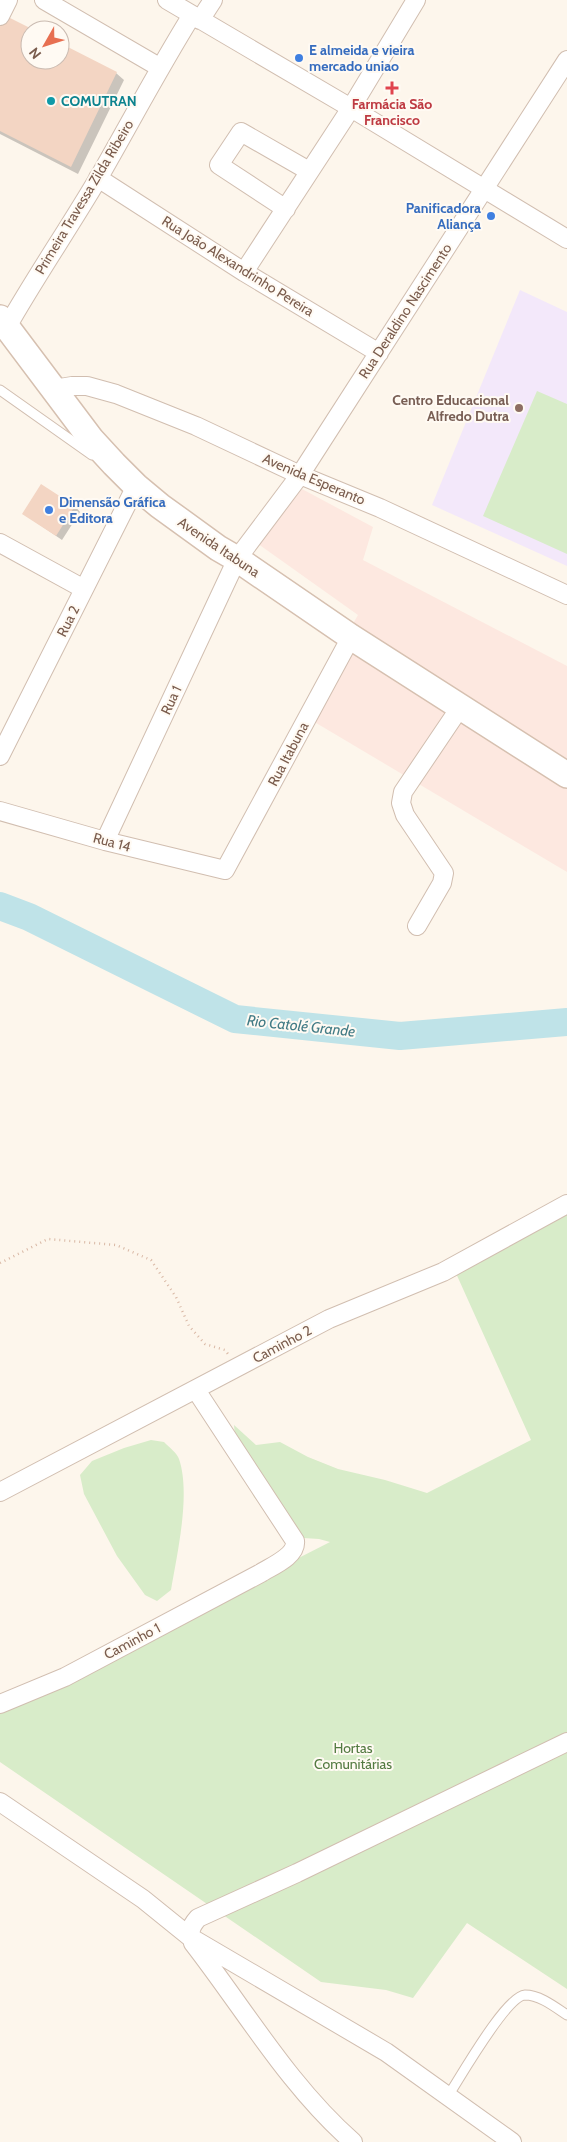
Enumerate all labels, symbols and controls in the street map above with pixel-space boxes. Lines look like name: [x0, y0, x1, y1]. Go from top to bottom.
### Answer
north arrow: [20, 20, 70, 70]
place label: E almeida e vieira mercado uniao: [309, 41, 414, 75]
text: N: [25, 44, 45, 63]
marker: E almeida e vieira mercado uniao: [293, 52, 305, 64]
marker: Farmácia São Francisco: [386, 82, 398, 94]
place label: COMUTRAN: [61, 92, 137, 110]
marker: COMUTRAN: [45, 95, 57, 107]
place label: Farmácia São Francisco: [352, 95, 432, 129]
street label: Primeira Travessa Zilda Ribeiro: [31, 116, 137, 277]
place label: Panificadora Aliança: [406, 199, 481, 233]
marker: Panificadora Aliança: [485, 210, 497, 222]
street label: Rua João Alexandrinho Pereira: [159, 212, 318, 320]
street label: Rua Deraldino Nascimento: [355, 240, 456, 382]
place label: Centro Educacional Alfredo Dutra: [392, 391, 509, 425]
marker: Centro Educacional Alfredo Dutra: [513, 402, 525, 414]
street label: Avenida Esperanto: [260, 449, 368, 509]
place label: Dimensão Gráfica e Editora: [59, 493, 166, 527]
marker: Dimensão Gráfica e Editora: [43, 504, 55, 516]
street label: Avenida Itabuna: [175, 513, 264, 581]
street label: Rua 2: [53, 602, 83, 640]
street label: Rua 1: [156, 683, 186, 717]
street label: Rua Itabuna: [264, 719, 313, 789]
street label: Rua 14: [91, 828, 133, 856]
water label: Rio Catolé Grande: [246, 1011, 356, 1041]
street label: Caminho 2: [249, 1321, 315, 1367]
street label: Caminho 1: [101, 1619, 163, 1663]
park label: Hortas Comunitárias: [314, 1739, 392, 1773]

